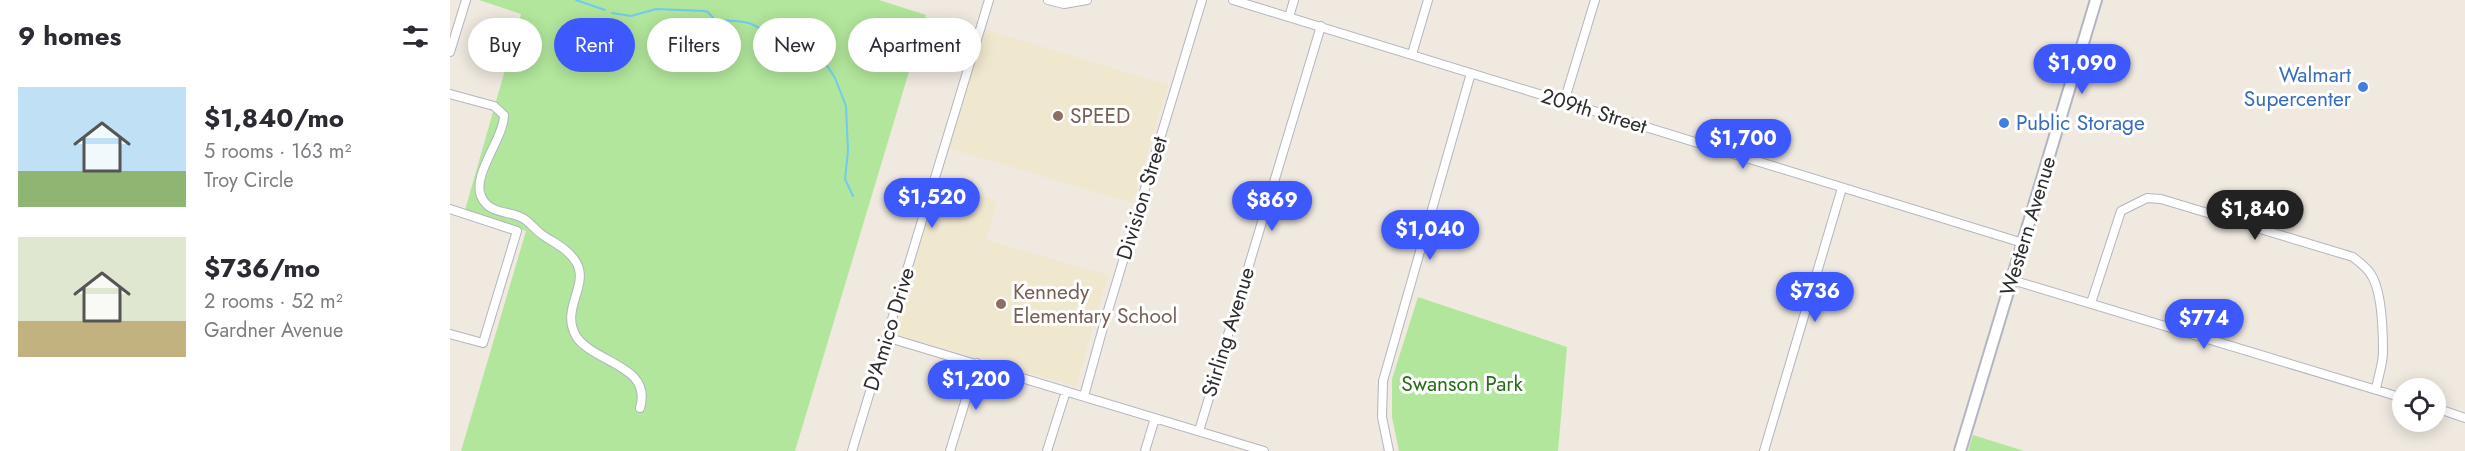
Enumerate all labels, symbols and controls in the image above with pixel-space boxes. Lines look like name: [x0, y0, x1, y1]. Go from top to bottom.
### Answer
text: 9 homes: [18, 17, 121, 55]
chip: Buy: [468, 18, 542, 72]
chip: Rent: [554, 18, 635, 72]
chip: Filters: [647, 18, 741, 72]
chip: New: [753, 18, 836, 72]
chip: Apartment: [848, 18, 981, 72]
icon: filters: [399, 20, 432, 53]
pin: $1,090: [2033, 44, 2131, 95]
text: $1,090: [2048, 49, 2116, 78]
place label: Walmart Supercenter: [2244, 60, 2352, 114]
marker: Walmart Supercenter: [2356, 80, 2370, 94]
street label: 209th Street: [1537, 81, 1651, 141]
text: $1,840/mo: [204, 99, 344, 137]
place label: SPEED: [1070, 101, 1130, 131]
place label: Public Storage: [2016, 108, 2145, 138]
marker: SPEED: [1051, 109, 1065, 123]
icon: home: [66, 111, 138, 183]
marker: Public Storage: [1997, 116, 2011, 130]
pin: $1,700: [1694, 119, 1792, 170]
text: $1,700: [1709, 124, 1777, 153]
street label: Division Street: [1109, 133, 1175, 263]
text: 5 rooms · 163 m²: [204, 137, 351, 166]
street label: Western Avenue: [1993, 152, 2063, 299]
text: Troy Circle: [204, 166, 294, 195]
pin: $1,520: [883, 178, 981, 229]
pin: $869: [1236, 181, 1308, 232]
text: $1,520: [898, 183, 966, 212]
text: $869: [1246, 186, 1298, 215]
pin: $1,840: [2206, 190, 2304, 241]
text: $1,840: [2221, 195, 2289, 224]
pin: $1,040: [1381, 210, 1479, 261]
text: $1,040: [1395, 215, 1465, 244]
text: $736/mo: [204, 249, 320, 287]
icon: home: [66, 261, 138, 333]
street label: Stirling Avenue: [1194, 263, 1262, 401]
street label: D'Amico Drive: [856, 264, 922, 394]
pin: $736: [1779, 272, 1851, 323]
place label: Kennedy Elementary School: [1013, 277, 1177, 331]
text: $736: [1790, 277, 1840, 306]
text: 2 rooms · 52 m²: [204, 287, 343, 316]
marker: Kennedy Elementary School: [994, 297, 1008, 311]
pin: $774: [2168, 299, 2240, 350]
text: $774: [2179, 304, 2229, 333]
text: Gardner Avenue: [204, 316, 343, 345]
pin: $1,200: [927, 360, 1025, 411]
text: $1,200: [942, 365, 1010, 394]
park label: Swanson Park: [1401, 369, 1524, 399]
map controls: [2392, 378, 2446, 432]
button: locate: [2392, 378, 2446, 432]

